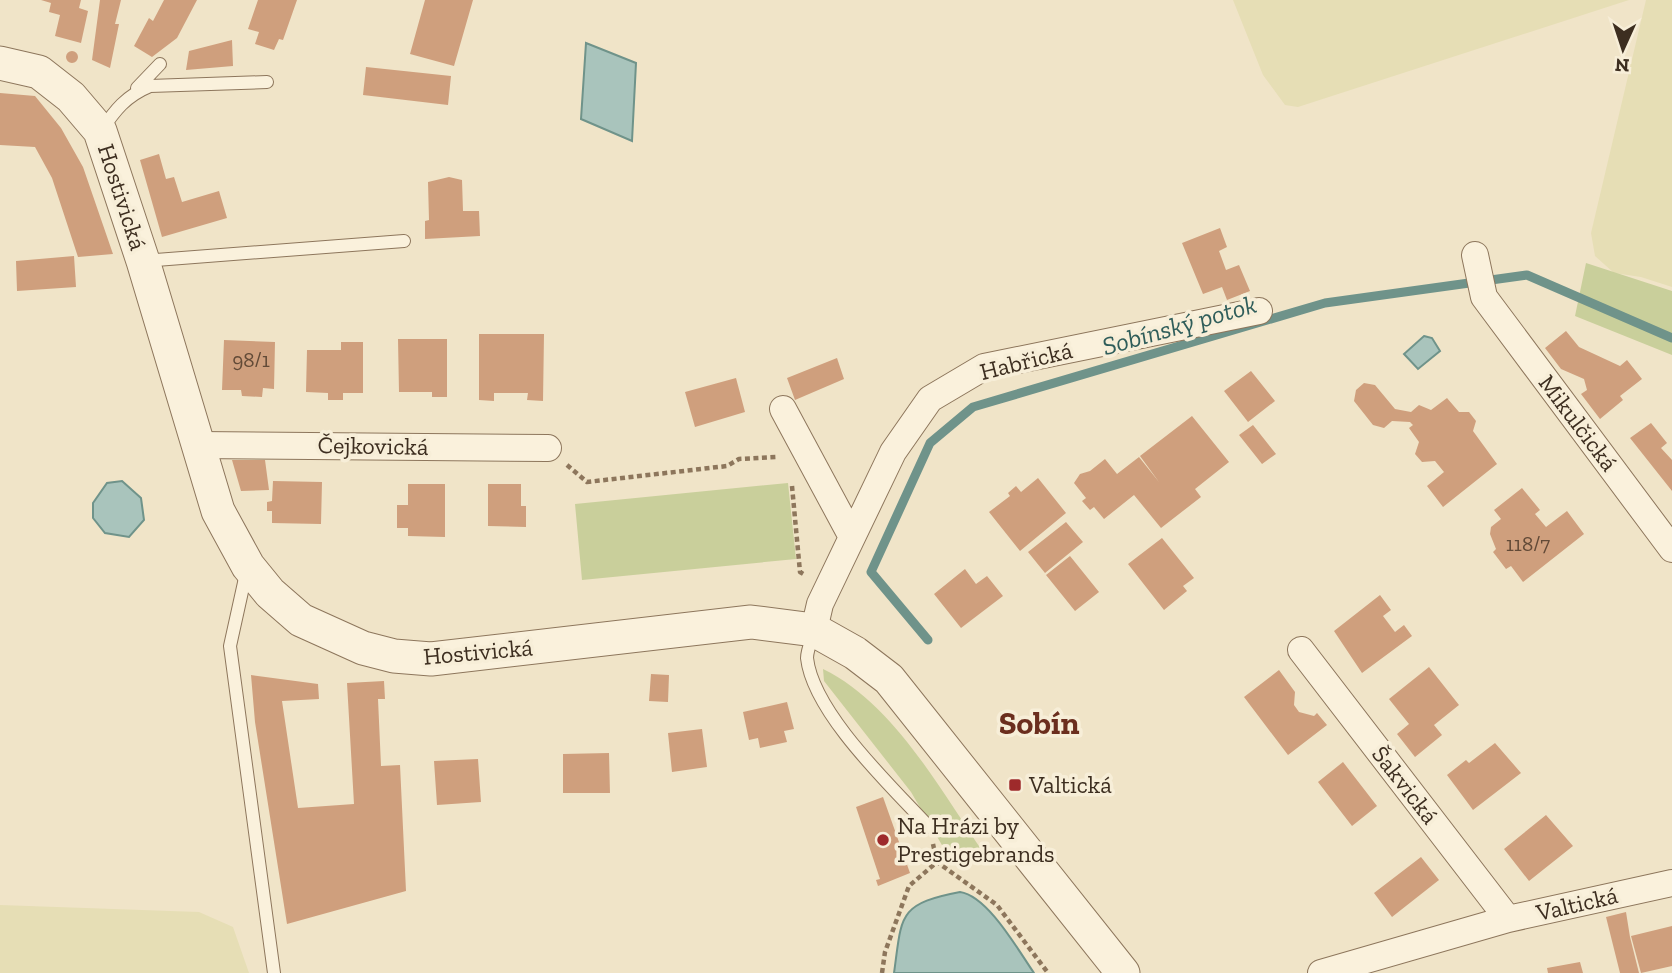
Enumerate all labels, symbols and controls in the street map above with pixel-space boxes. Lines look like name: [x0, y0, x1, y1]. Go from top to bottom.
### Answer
north arrow: [1588, 14, 1658, 84]
text: N: [1614, 54, 1630, 77]
street label: Hostivická: [92, 140, 153, 254]
water label: Sobínský potok: [1098, 288, 1260, 362]
street label: Habřická: [977, 335, 1076, 386]
house number: 98/1: [232, 347, 270, 372]
street label: Mikulčická: [1533, 369, 1624, 477]
street label: Čejkovická: [317, 430, 429, 461]
house number: 118/7: [1506, 531, 1550, 556]
street label: Hostivická: [422, 632, 534, 671]
district label: Sobín: [999, 704, 1079, 742]
street label: Šakvická: [1366, 740, 1445, 830]
place label: Valtická: [1028, 770, 1112, 799]
marker: Valtická: [1007, 777, 1023, 793]
place label: Na Hrázi by Prestigebrands: [897, 811, 1055, 868]
marker: Na Hrázi by Prestigebrands: [875, 832, 891, 848]
street label: Valtická: [1532, 880, 1621, 927]

